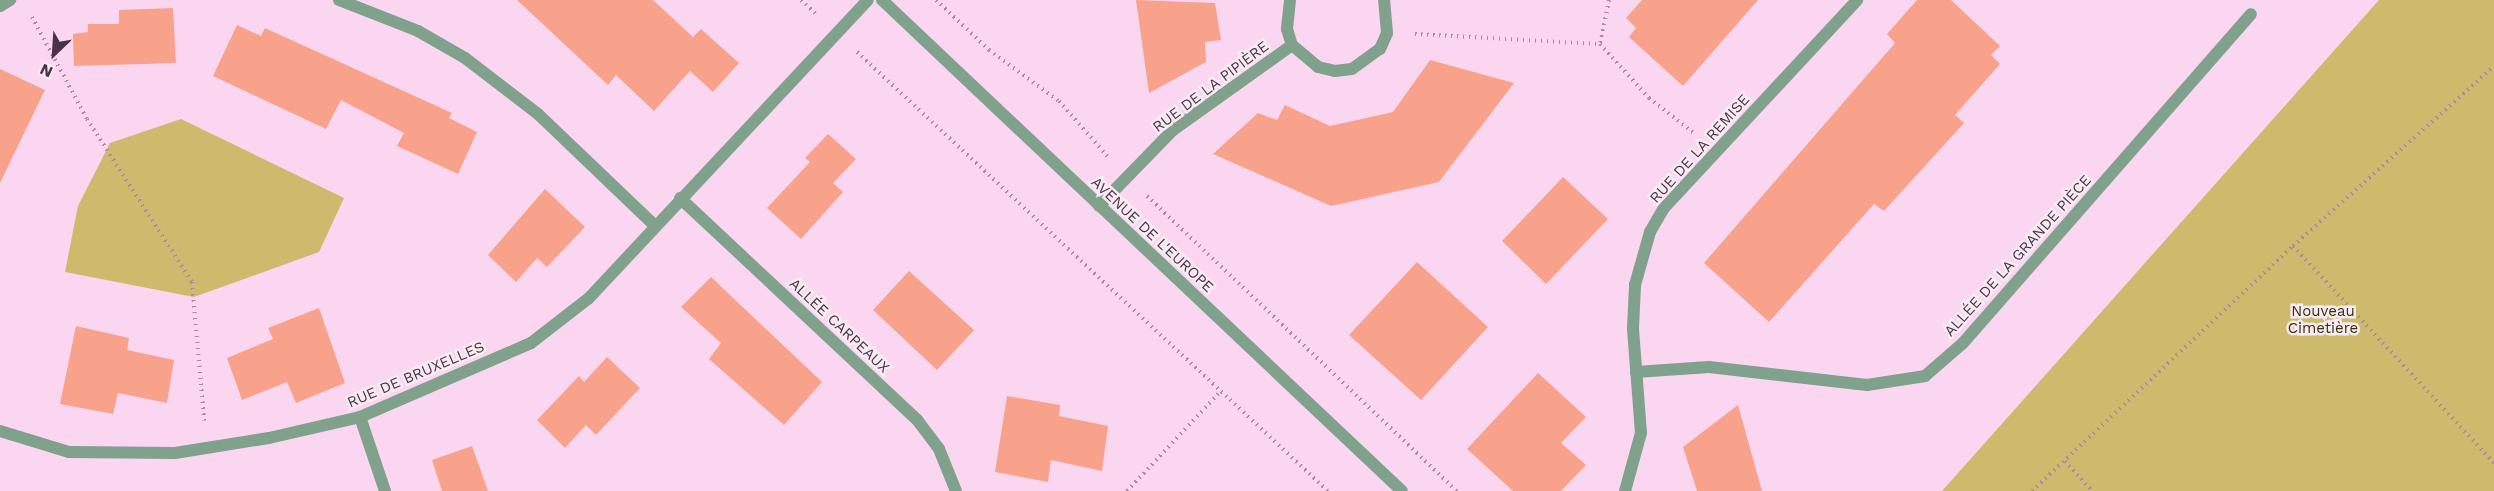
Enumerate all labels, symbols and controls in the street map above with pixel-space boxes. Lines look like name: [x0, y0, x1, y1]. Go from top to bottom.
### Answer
north arrow: [24, 24, 84, 84]
street label: RUE DE LA PIPIÈRE: [1149, 37, 1273, 137]
text: N: [37, 60, 56, 82]
street label: RUE DE LA REMISE: [1646, 91, 1754, 207]
street label: ALLÉE DE LA GRANDE PIÈCE: [1941, 171, 2095, 341]
street label: AVENUE DE L'EUROPE: [1087, 174, 1217, 296]
street label: ALLÉE CARPEAUX: [785, 275, 893, 377]
park label: Nouveau Cimetière: [2288, 302, 2358, 337]
street label: RUE DE BRUXELLES: [345, 338, 487, 412]

